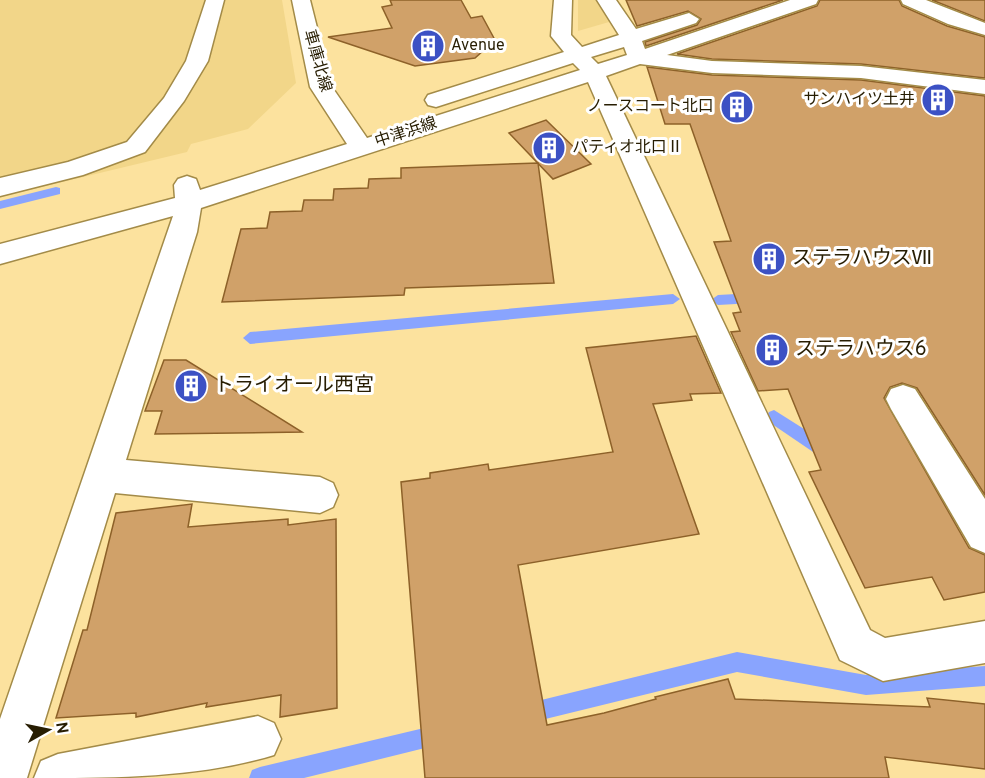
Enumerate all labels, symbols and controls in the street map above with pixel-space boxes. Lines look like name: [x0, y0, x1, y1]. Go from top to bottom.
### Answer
street label: 車庫北線: [299, 27, 335, 95]
building icon: Avenue: [410, 28, 446, 64]
place label: Avenue: [451, 36, 505, 56]
building icon: サンハイツ土井: [920, 82, 956, 118]
building icon: ノースコート北口: [719, 89, 755, 125]
place label: サンハイツ土井: [803, 90, 915, 110]
place label: ノースコート北口: [587, 97, 714, 117]
street label: 中津浜線: [372, 114, 440, 152]
building icon: パティオ北口Ⅱ: [531, 130, 567, 166]
place label: パティオ北口Ⅱ: [572, 138, 683, 158]
building icon: ステラハウスⅦ: [751, 241, 787, 277]
place label: ステラハウスⅦ: [792, 246, 932, 272]
building icon: ステラハウス6: [754, 332, 790, 368]
place label: ステラハウス6: [795, 337, 927, 363]
building icon: トライオール西宮: [173, 368, 209, 404]
place label: トライオール西宮: [214, 373, 374, 399]
north arrow: [18, 700, 78, 760]
text: N: [50, 721, 72, 735]

